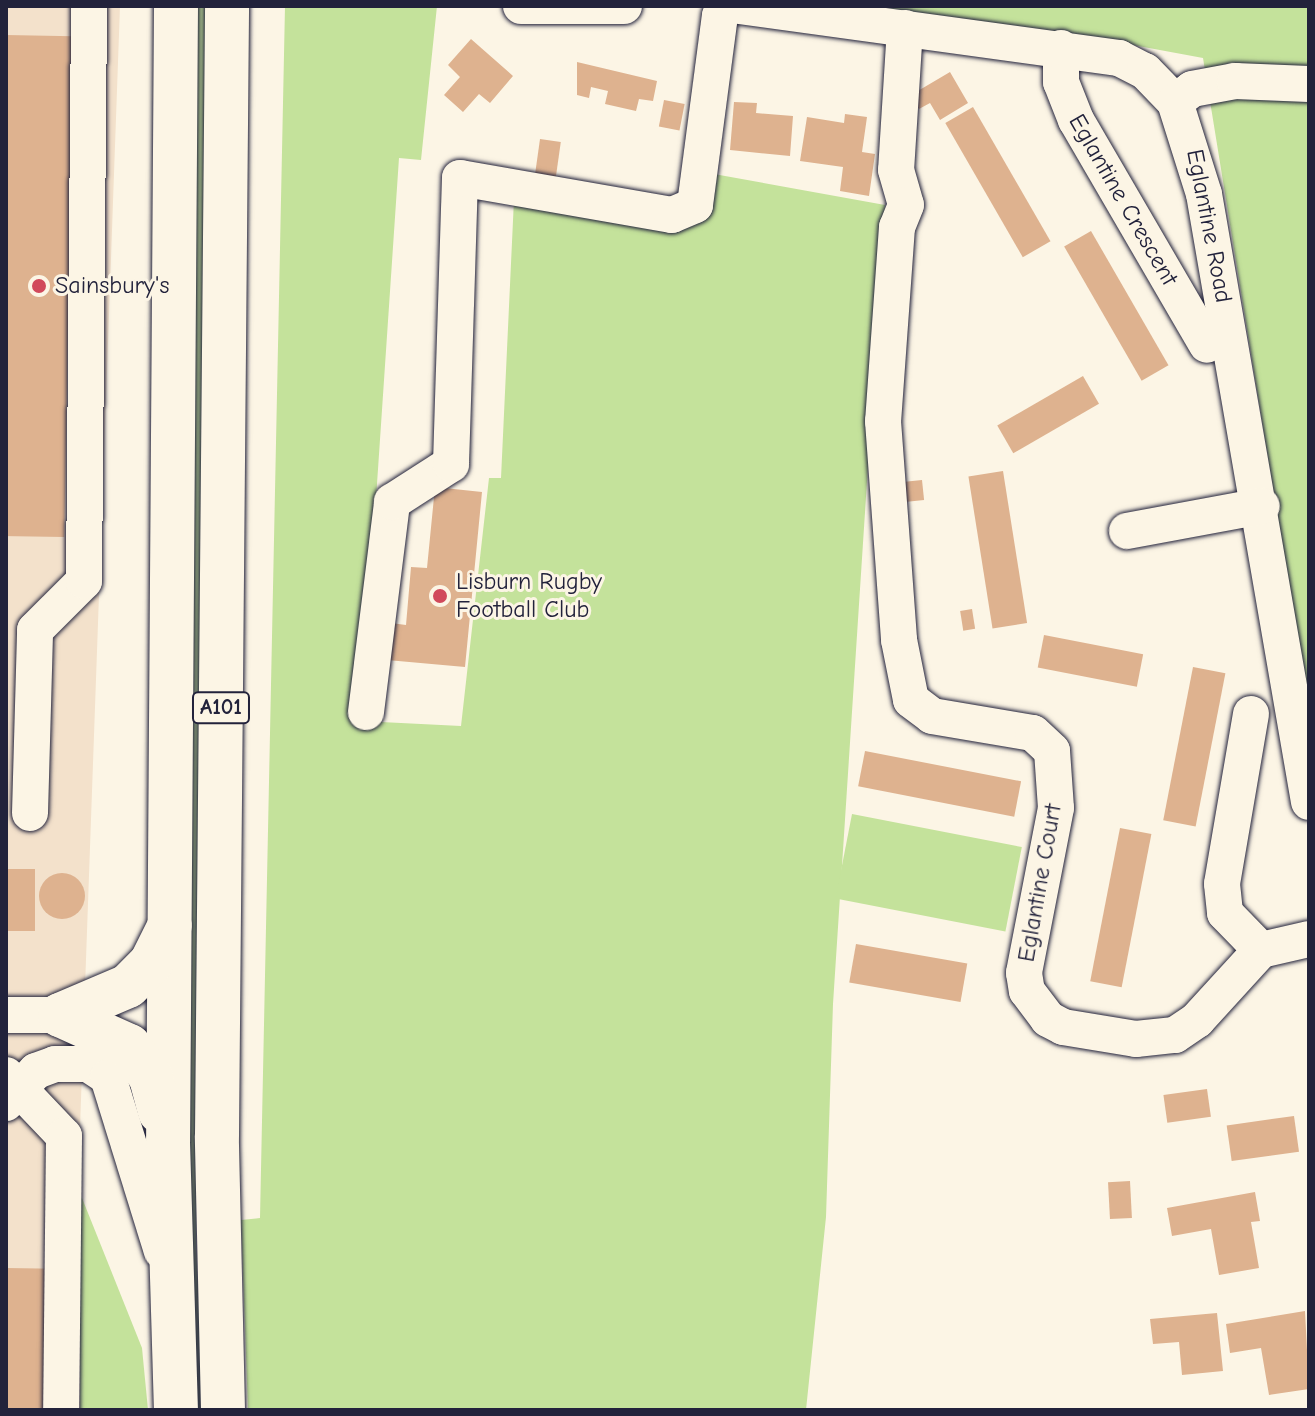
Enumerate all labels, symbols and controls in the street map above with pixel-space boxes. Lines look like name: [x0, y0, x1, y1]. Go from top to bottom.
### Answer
street label: Eglantine Crescent: [1062, 109, 1184, 291]
street label: Eglantine Road: [1180, 147, 1238, 305]
place label: Sainsbury's: [55, 272, 169, 300]
marker: Sainsbury's: [30, 277, 48, 295]
place label: Lisburn Rugby Football Club: [456, 568, 602, 624]
marker: Lisburn Rugby Football Club: [431, 587, 449, 605]
road number: A101: [191, 690, 251, 726]
street label: Eglantine Court: [1012, 802, 1068, 964]

